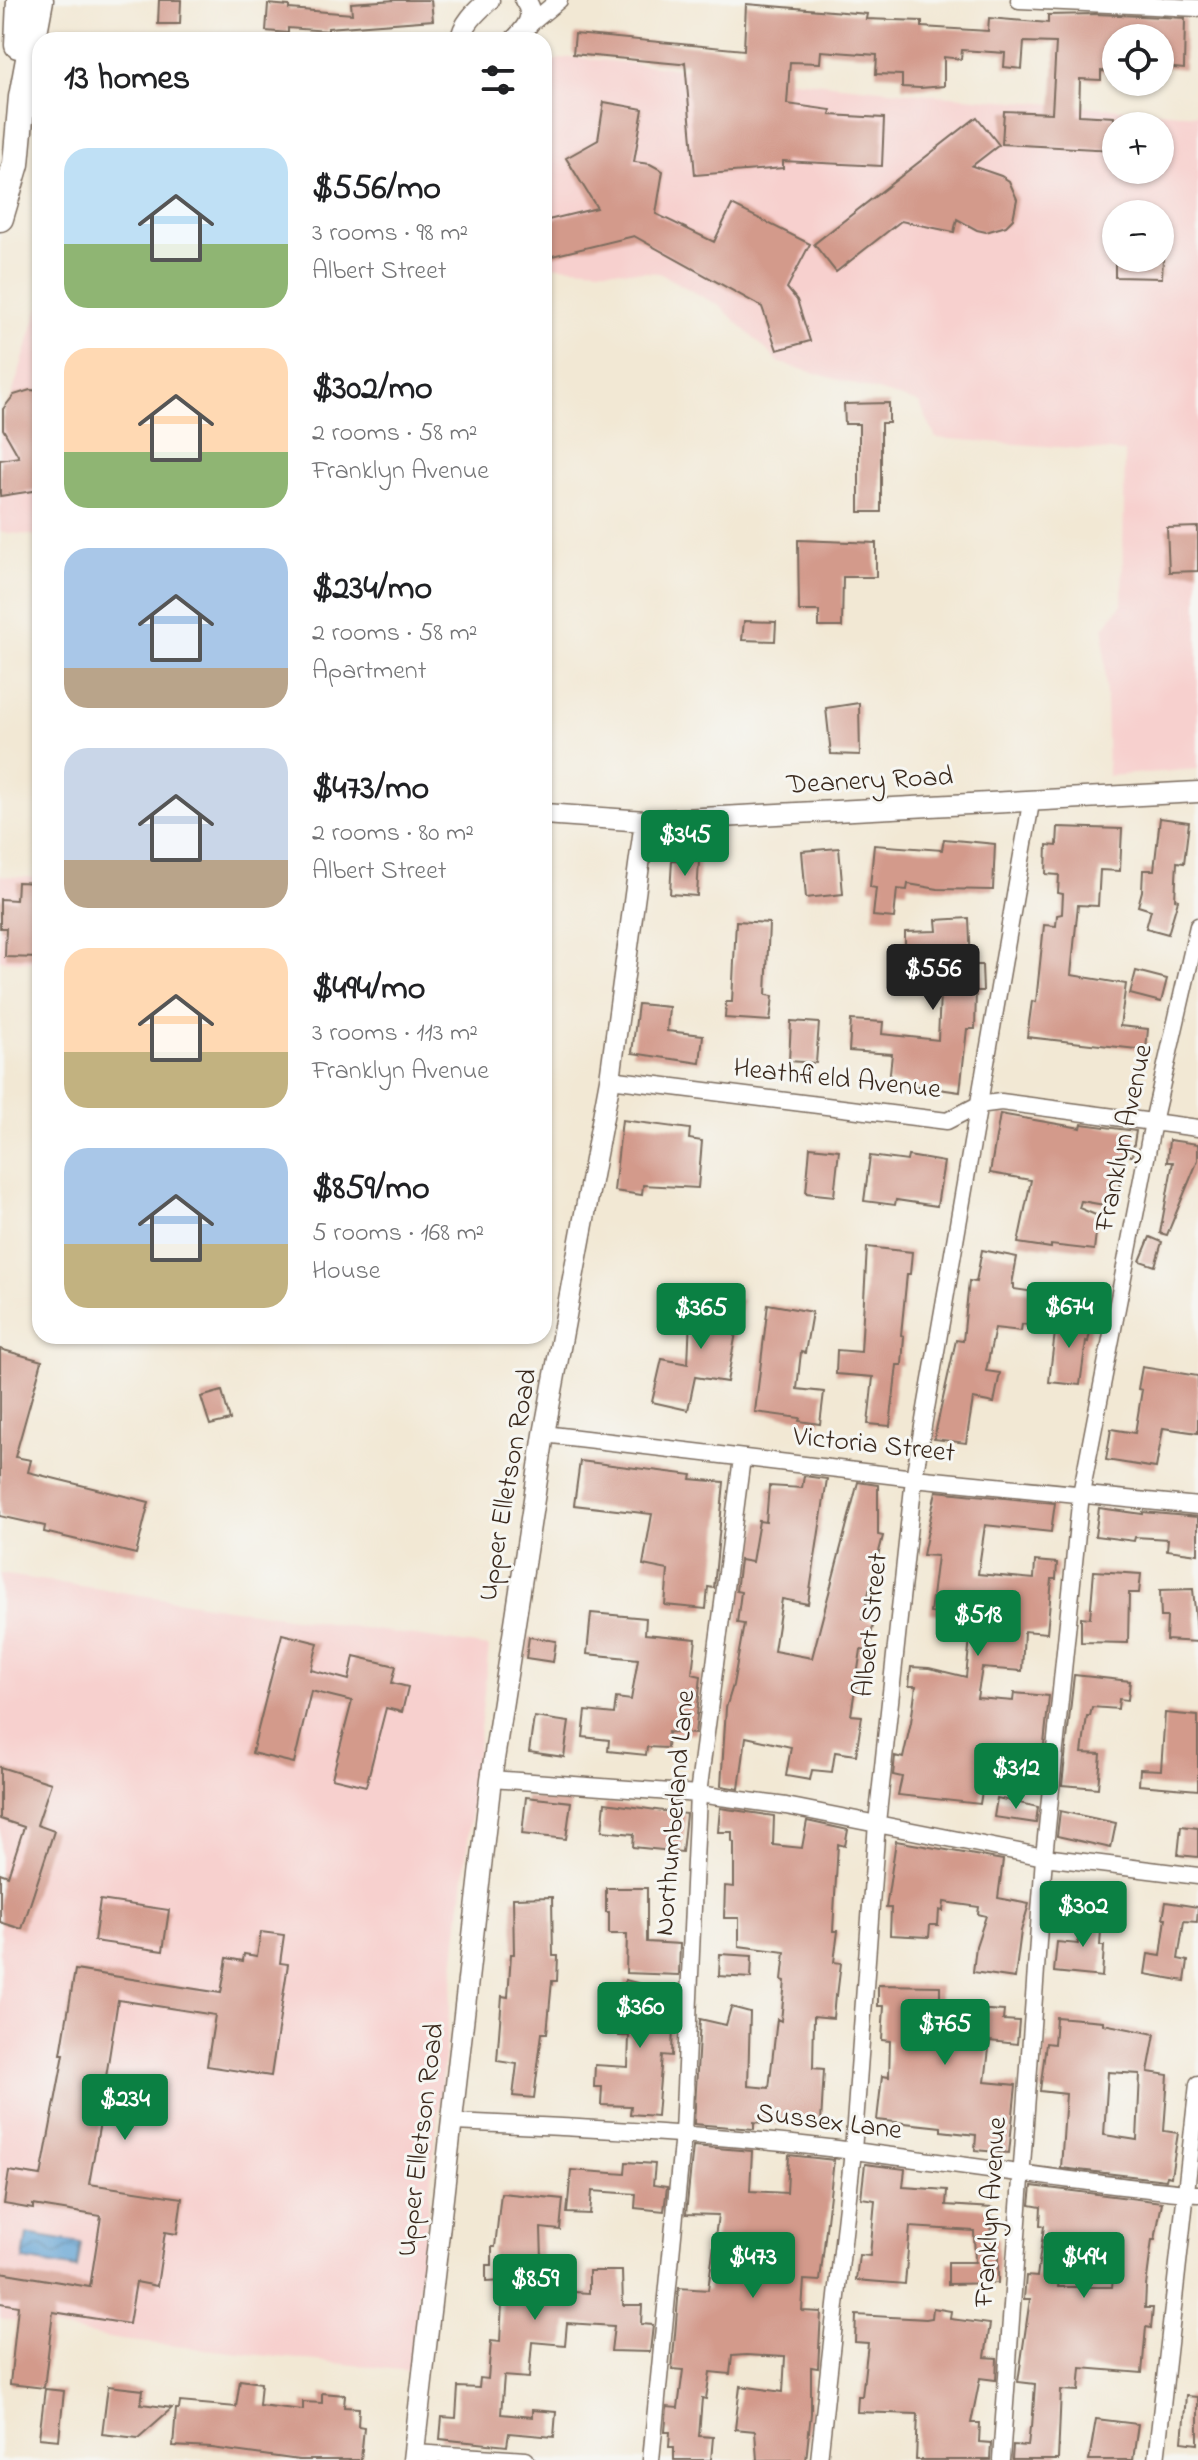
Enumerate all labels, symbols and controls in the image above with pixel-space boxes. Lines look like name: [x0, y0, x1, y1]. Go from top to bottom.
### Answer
map controls: [1102, 24, 1174, 272]
button: locate: [1102, 24, 1174, 96]
text: 13 homes: [64, 55, 190, 105]
icon: filters: [476, 58, 520, 102]
button: +: [1102, 112, 1174, 184]
text: $556/mo: [312, 165, 441, 215]
icon: home: [128, 180, 224, 276]
button: −: [1102, 200, 1174, 272]
text: 3 rooms · 98 m²: [312, 215, 468, 253]
text: Albert Street: [312, 253, 447, 291]
text: $302/mo: [312, 365, 433, 415]
icon: home: [128, 380, 224, 476]
text: 2 rooms · 58 m²: [312, 415, 478, 453]
text: Franklyn Avenue: [312, 453, 489, 491]
text: $234/mo: [312, 565, 432, 615]
icon: home: [128, 580, 224, 676]
text: 2 rooms · 58 m²: [312, 615, 478, 653]
text: Apartment: [312, 653, 426, 691]
street label: Deanery Road: [785, 757, 955, 807]
text: $473/mo: [312, 765, 429, 815]
icon: home: [128, 780, 224, 876]
pin: $345: [638, 810, 732, 878]
text: 2 rooms · 80 m²: [312, 815, 474, 853]
text: $345: [659, 817, 711, 855]
text: Albert Street: [312, 853, 447, 891]
pin: $556: [886, 944, 980, 1012]
text: $556: [905, 951, 961, 989]
text: $494/mo: [312, 965, 425, 1015]
icon: home: [128, 980, 224, 1076]
text: 3 rooms · 113 m²: [312, 1015, 478, 1053]
street label: Franklyn Avenue: [1085, 1040, 1165, 1236]
street label: Heathfield Avenue: [731, 1049, 943, 1111]
text: Franklyn Avenue: [312, 1053, 489, 1091]
text: $859/mo: [312, 1165, 430, 1215]
icon: home: [128, 1180, 224, 1276]
text: 5 rooms · 168 m²: [312, 1215, 484, 1253]
text: House: [312, 1253, 380, 1291]
pin: $674: [1022, 1282, 1116, 1350]
pin: $365: [654, 1283, 748, 1351]
text: $674: [1045, 1289, 1093, 1327]
text: $365: [675, 1290, 727, 1328]
street label: Upper Elletson Road: [468, 1365, 550, 1604]
street label: Victoria Street: [790, 1417, 957, 1475]
street label: Albert Street: [844, 1551, 900, 1699]
pin: $518: [931, 1590, 1025, 1658]
text: $518: [954, 1597, 1002, 1635]
street label: Northumberland Lane: [645, 1688, 707, 1938]
pin: $312: [969, 1743, 1063, 1811]
text: $312: [992, 1750, 1040, 1788]
pin: $302: [1036, 1881, 1130, 1949]
text: $302: [1058, 1888, 1108, 1926]
pin: $360: [593, 1982, 687, 2050]
text: $360: [615, 1989, 665, 2027]
pin: $765: [898, 1999, 992, 2067]
text: $765: [919, 2006, 971, 2044]
street label: Upper Elletson Road: [387, 2021, 457, 2259]
pin: $234: [78, 2074, 172, 2142]
text: $234: [100, 2081, 150, 2119]
street label: Sussex Lane: [754, 2094, 905, 2152]
street label: Franklyn Avenue: [965, 2115, 1019, 2309]
pin: $473: [706, 2232, 800, 2300]
pin: $494: [1037, 2232, 1131, 2300]
text: $473: [729, 2239, 777, 2277]
text: $494: [1062, 2239, 1106, 2277]
pin: $859: [488, 2254, 582, 2322]
text: $859: [511, 2261, 559, 2299]

